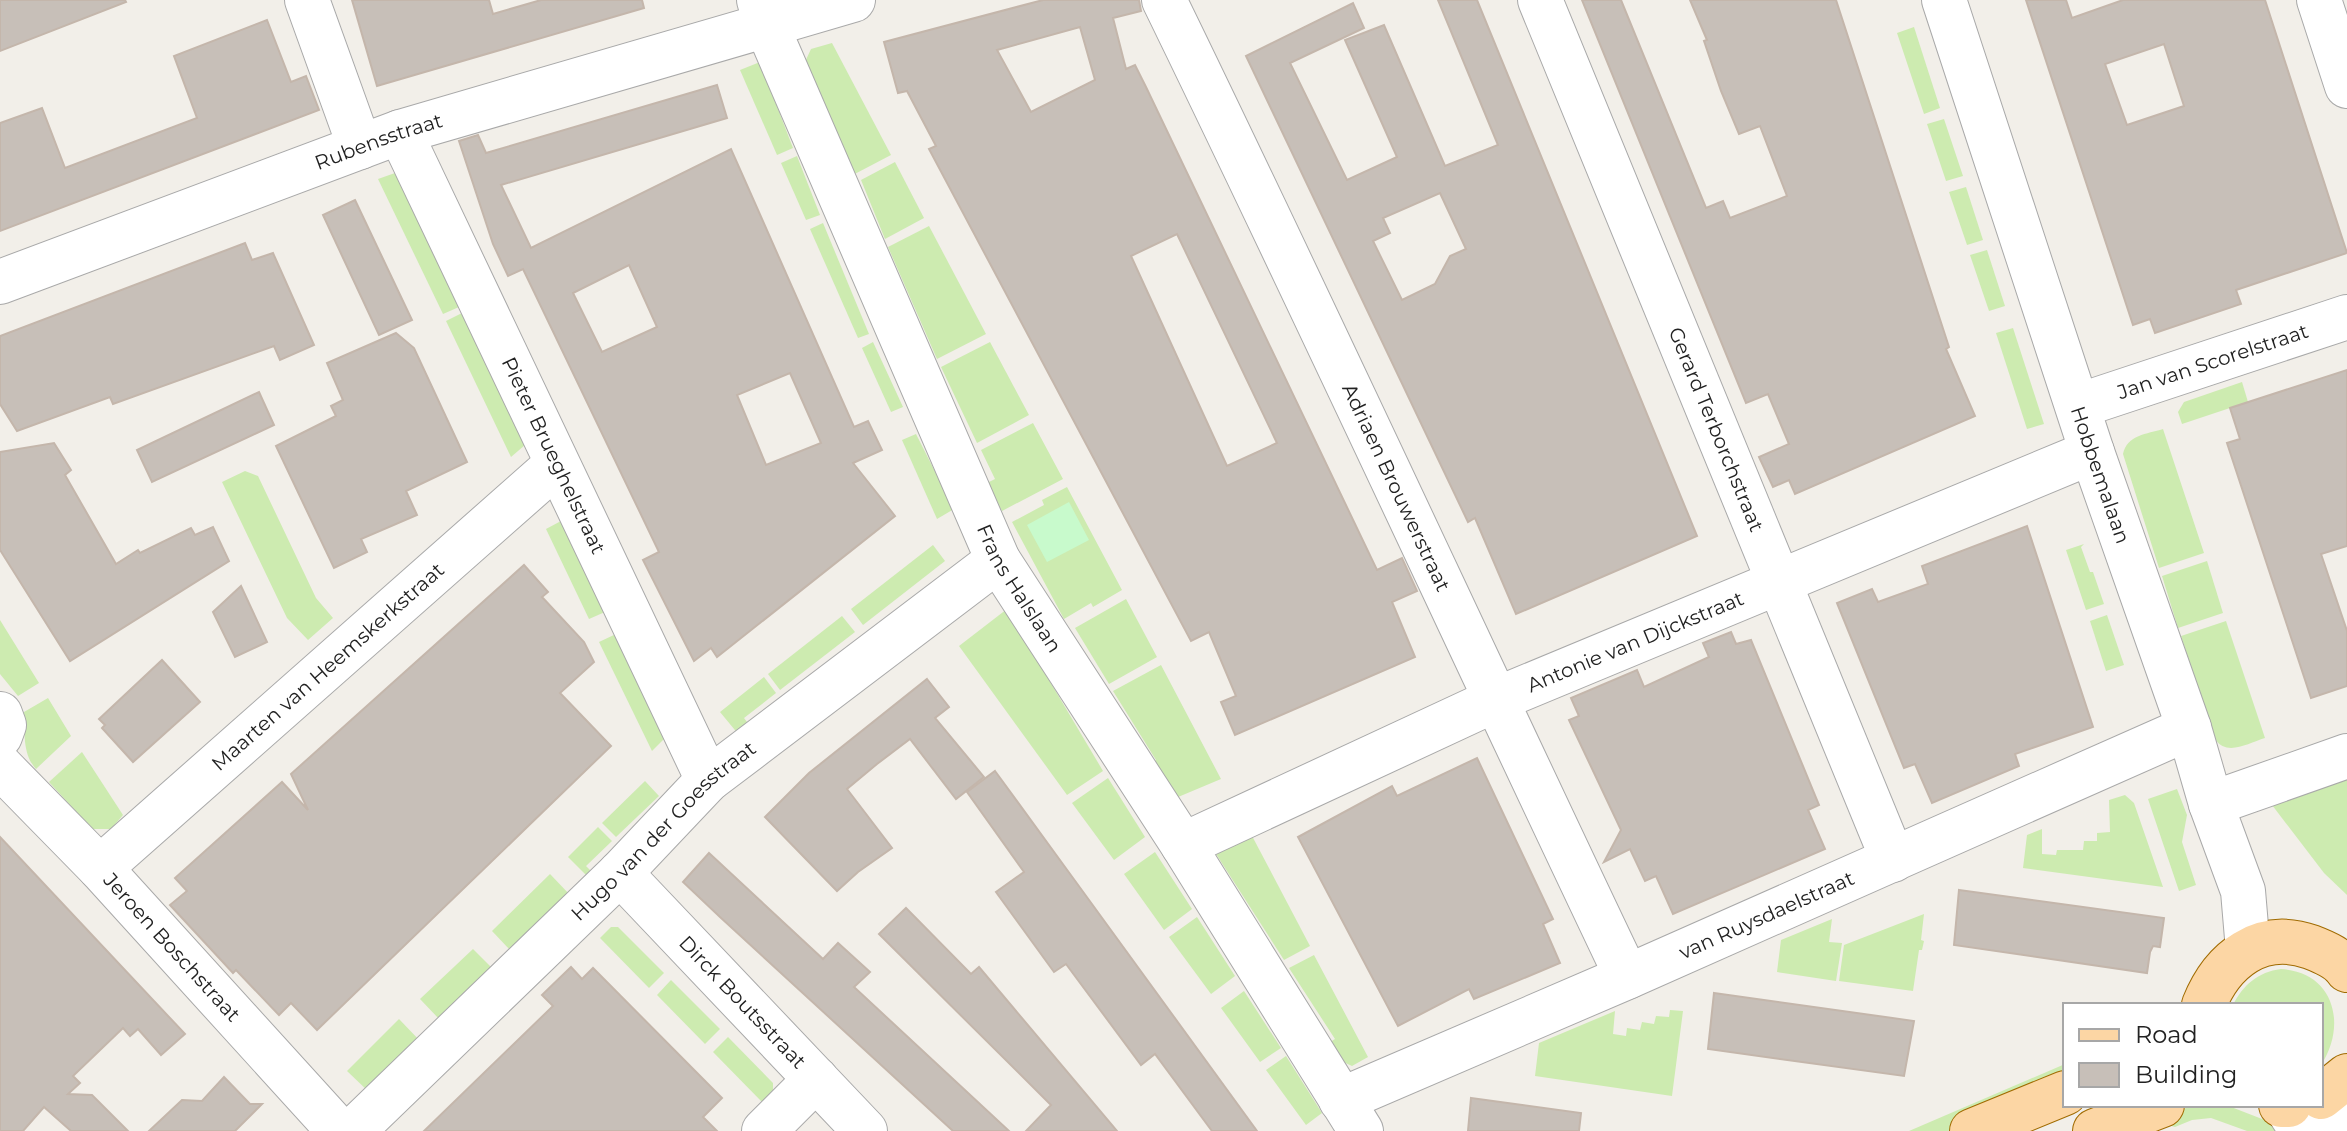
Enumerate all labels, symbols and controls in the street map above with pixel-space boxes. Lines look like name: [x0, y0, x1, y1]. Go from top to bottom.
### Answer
street label: Rubensstraat: [311, 108, 445, 175]
street label: Jan van Scorelstraat: [2113, 319, 2311, 404]
street label: Gerard Terborchstraat: [1664, 323, 1769, 535]
street label: Pieter Brueghelstraat: [497, 353, 611, 558]
street label: Adriaen Brouwerstraat: [1337, 380, 1455, 595]
street label: Hobbemalaan: [2066, 403, 2135, 547]
street label: Frans Halslaan: [972, 520, 1067, 657]
street label: Maarten van Heemskerkstraat: [207, 558, 449, 776]
street label: Antonie van Dijckstraat: [1523, 586, 1747, 697]
street label: Hugo van der Goesstraat: [566, 736, 760, 926]
street label: van Ruysdaelstraat: [1675, 866, 1858, 964]
street label: Jeroen Boschstraat: [98, 867, 246, 1027]
street label: Dirck Boutsstraat: [674, 931, 811, 1073]
legend: [2063, 1003, 2323, 1107]
text: Road: [2135, 1020, 2198, 1049]
text: Building: [2135, 1060, 2238, 1089]

